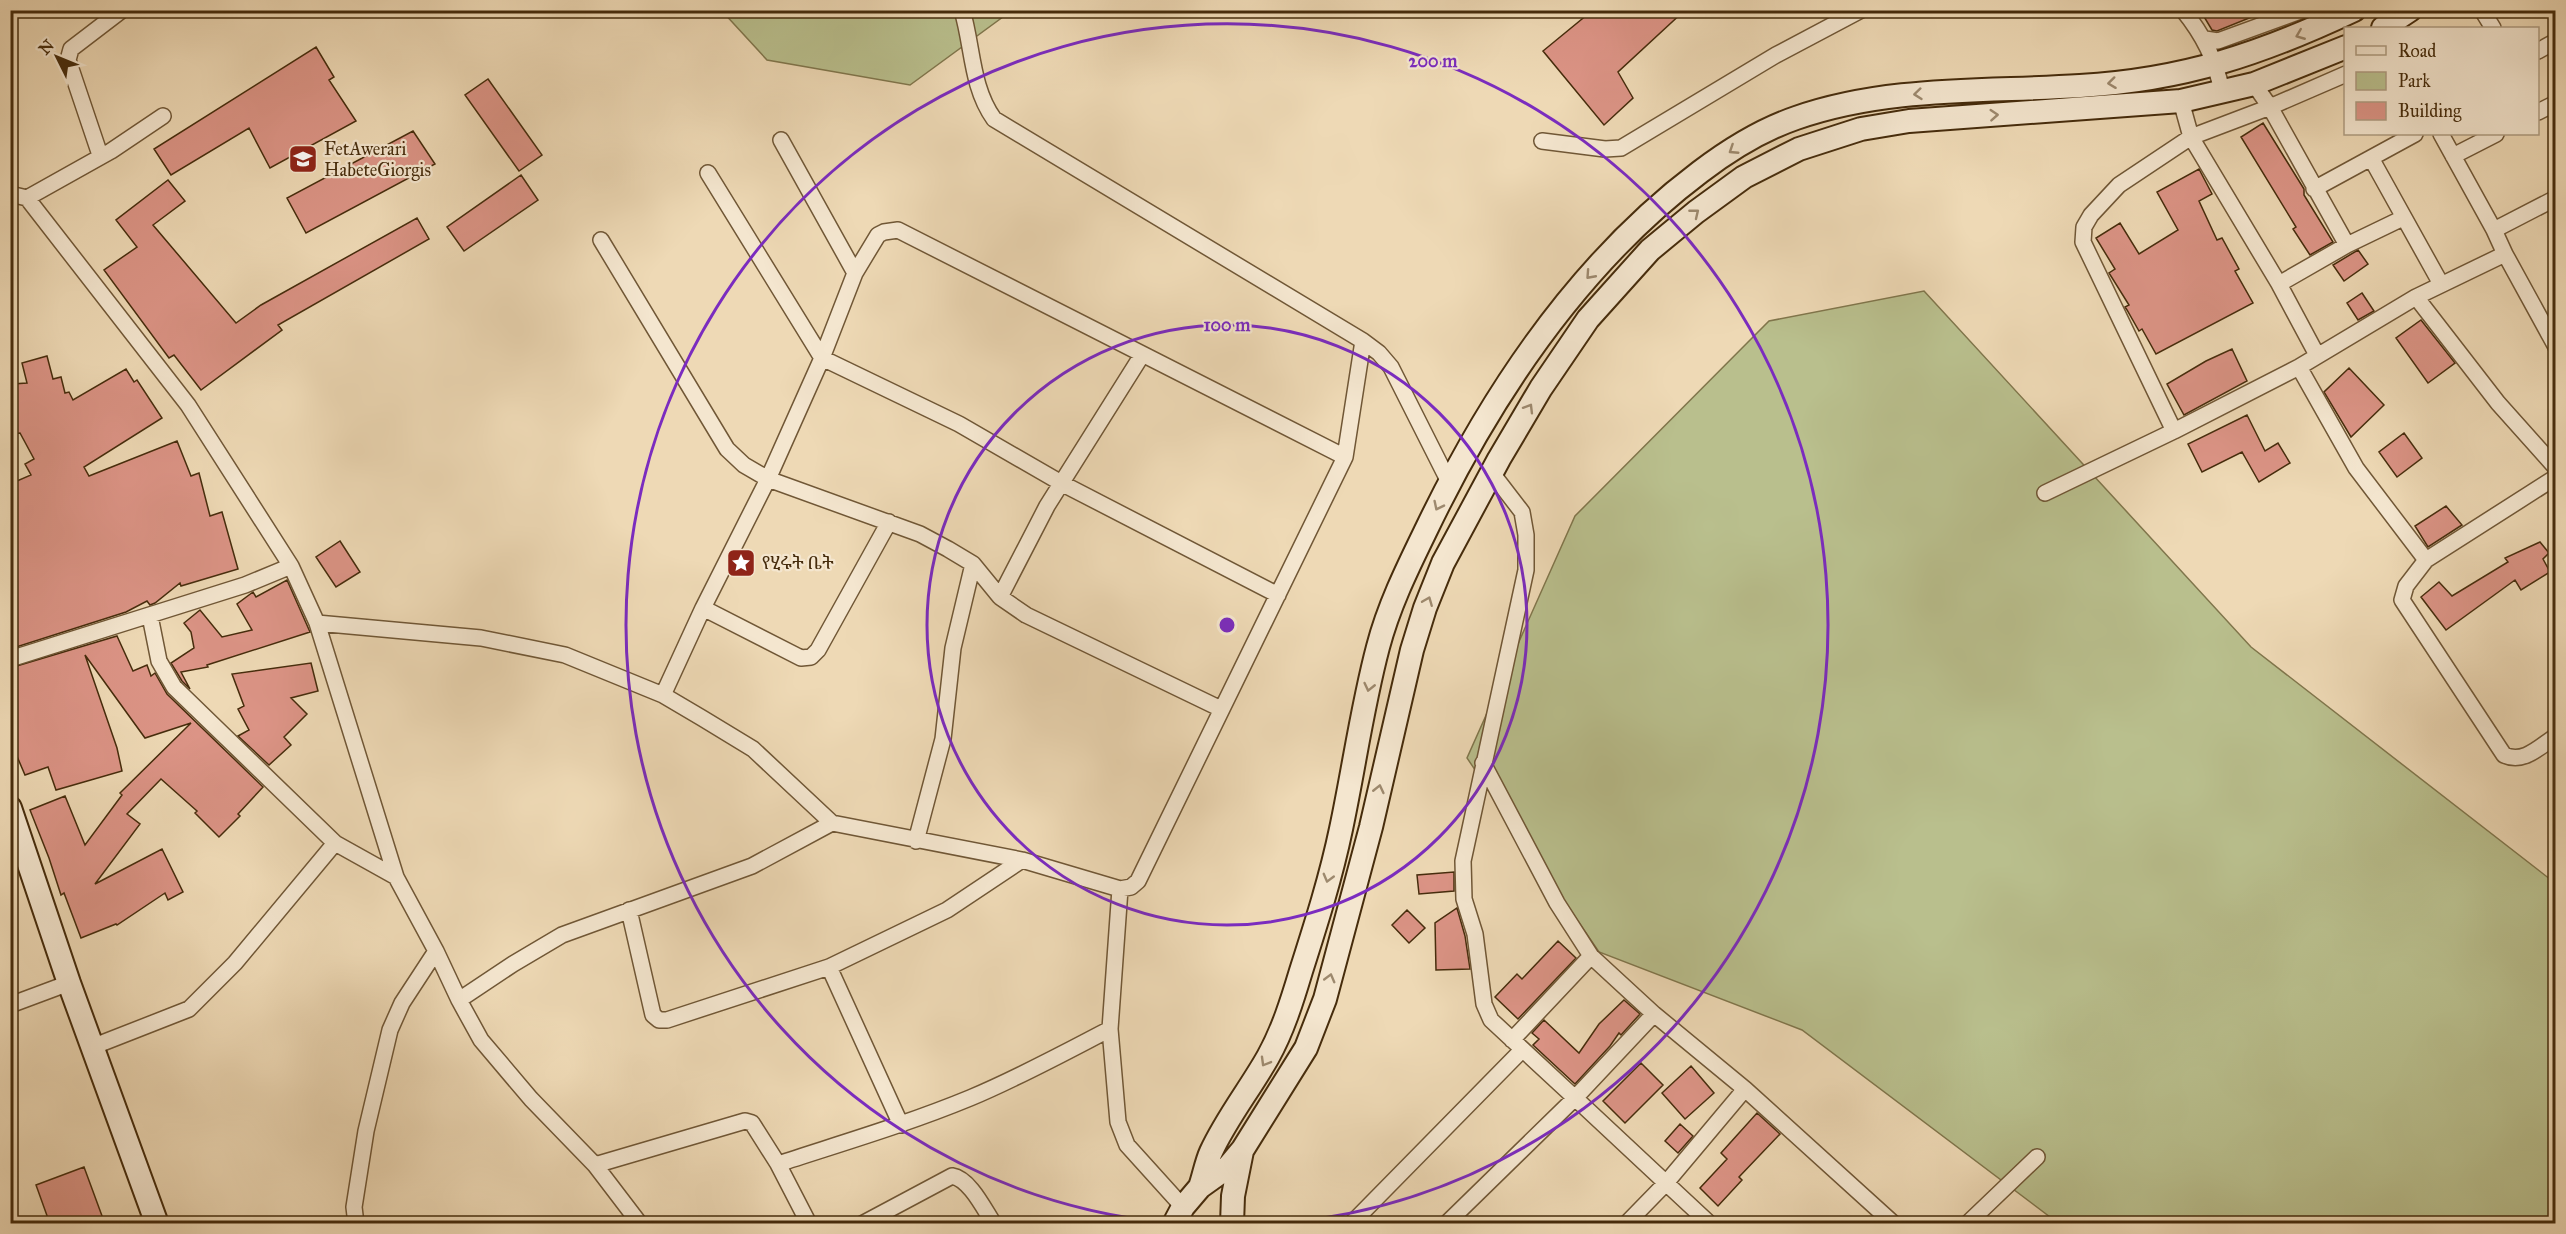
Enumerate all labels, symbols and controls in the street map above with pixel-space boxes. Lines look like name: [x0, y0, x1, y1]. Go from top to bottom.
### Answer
north arrow: [27, 27, 87, 87]
legend: [2344, 27, 2539, 135]
one-way arrow: [2296, 28, 2307, 40]
text: N: [35, 35, 58, 59]
text: Road: [2398, 40, 2436, 62]
text: 200 m: [1409, 50, 1458, 72]
text: Park: [2398, 70, 2431, 92]
one-way arrow: [2108, 76, 2117, 88]
one-way arrow: [1913, 87, 1922, 100]
text: Building: [2398, 100, 2462, 123]
one-way arrow: [1989, 109, 1998, 122]
place label: FetAwerari HabeteGiorgis: [324, 138, 431, 182]
one-way arrow: [1729, 142, 1740, 153]
school or university icon: FetAwerari HabeteGiorgis: [287, 143, 319, 175]
one-way arrow: [1688, 209, 1699, 220]
one-way arrow: [1586, 268, 1597, 279]
text: 100 m: [1204, 314, 1251, 336]
one-way arrow: [1522, 404, 1534, 414]
one-way arrow: [1433, 500, 1445, 511]
place icon: የሂሩት ቤት: [725, 547, 757, 579]
place label: የሂሩት ቤት: [762, 552, 834, 574]
one-way arrow: [1421, 596, 1433, 607]
centre of rings: [1217, 615, 1237, 635]
one-way arrow: [1363, 682, 1376, 692]
one-way arrow: [1372, 785, 1385, 795]
one-way arrow: [1323, 873, 1336, 883]
one-way arrow: [1323, 973, 1336, 983]
one-way arrow: [1260, 1056, 1272, 1066]

